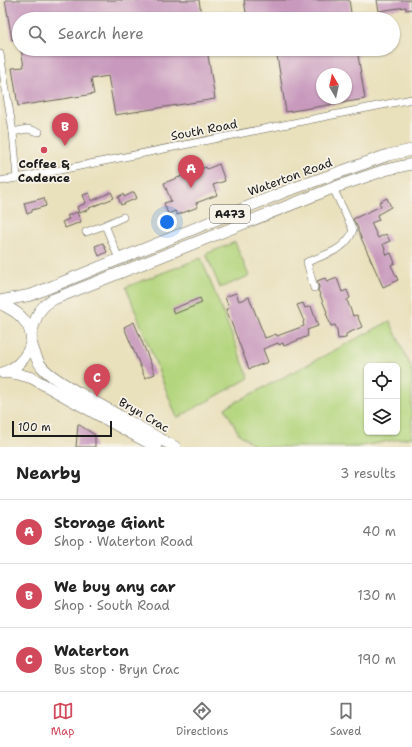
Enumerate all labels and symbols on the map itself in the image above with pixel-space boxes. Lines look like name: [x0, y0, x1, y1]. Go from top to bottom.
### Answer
north arrow: [316, 68, 352, 104]
pin: B: [52, 113, 78, 146]
street label: South Road: [169, 116, 239, 144]
marker: Coffee & Cadence: [39, 145, 49, 155]
street label: Waterton Road: [246, 154, 335, 200]
pin: A: [178, 155, 204, 188]
place label: Coffee & Cadence: [18, 156, 70, 186]
road number: A473: [210, 205, 250, 223]
your location: [157, 212, 177, 232]
pin: C: [84, 364, 110, 397]
street label: Bryn Crac: [116, 394, 172, 436]
scale bar: [12, 419, 112, 438]

